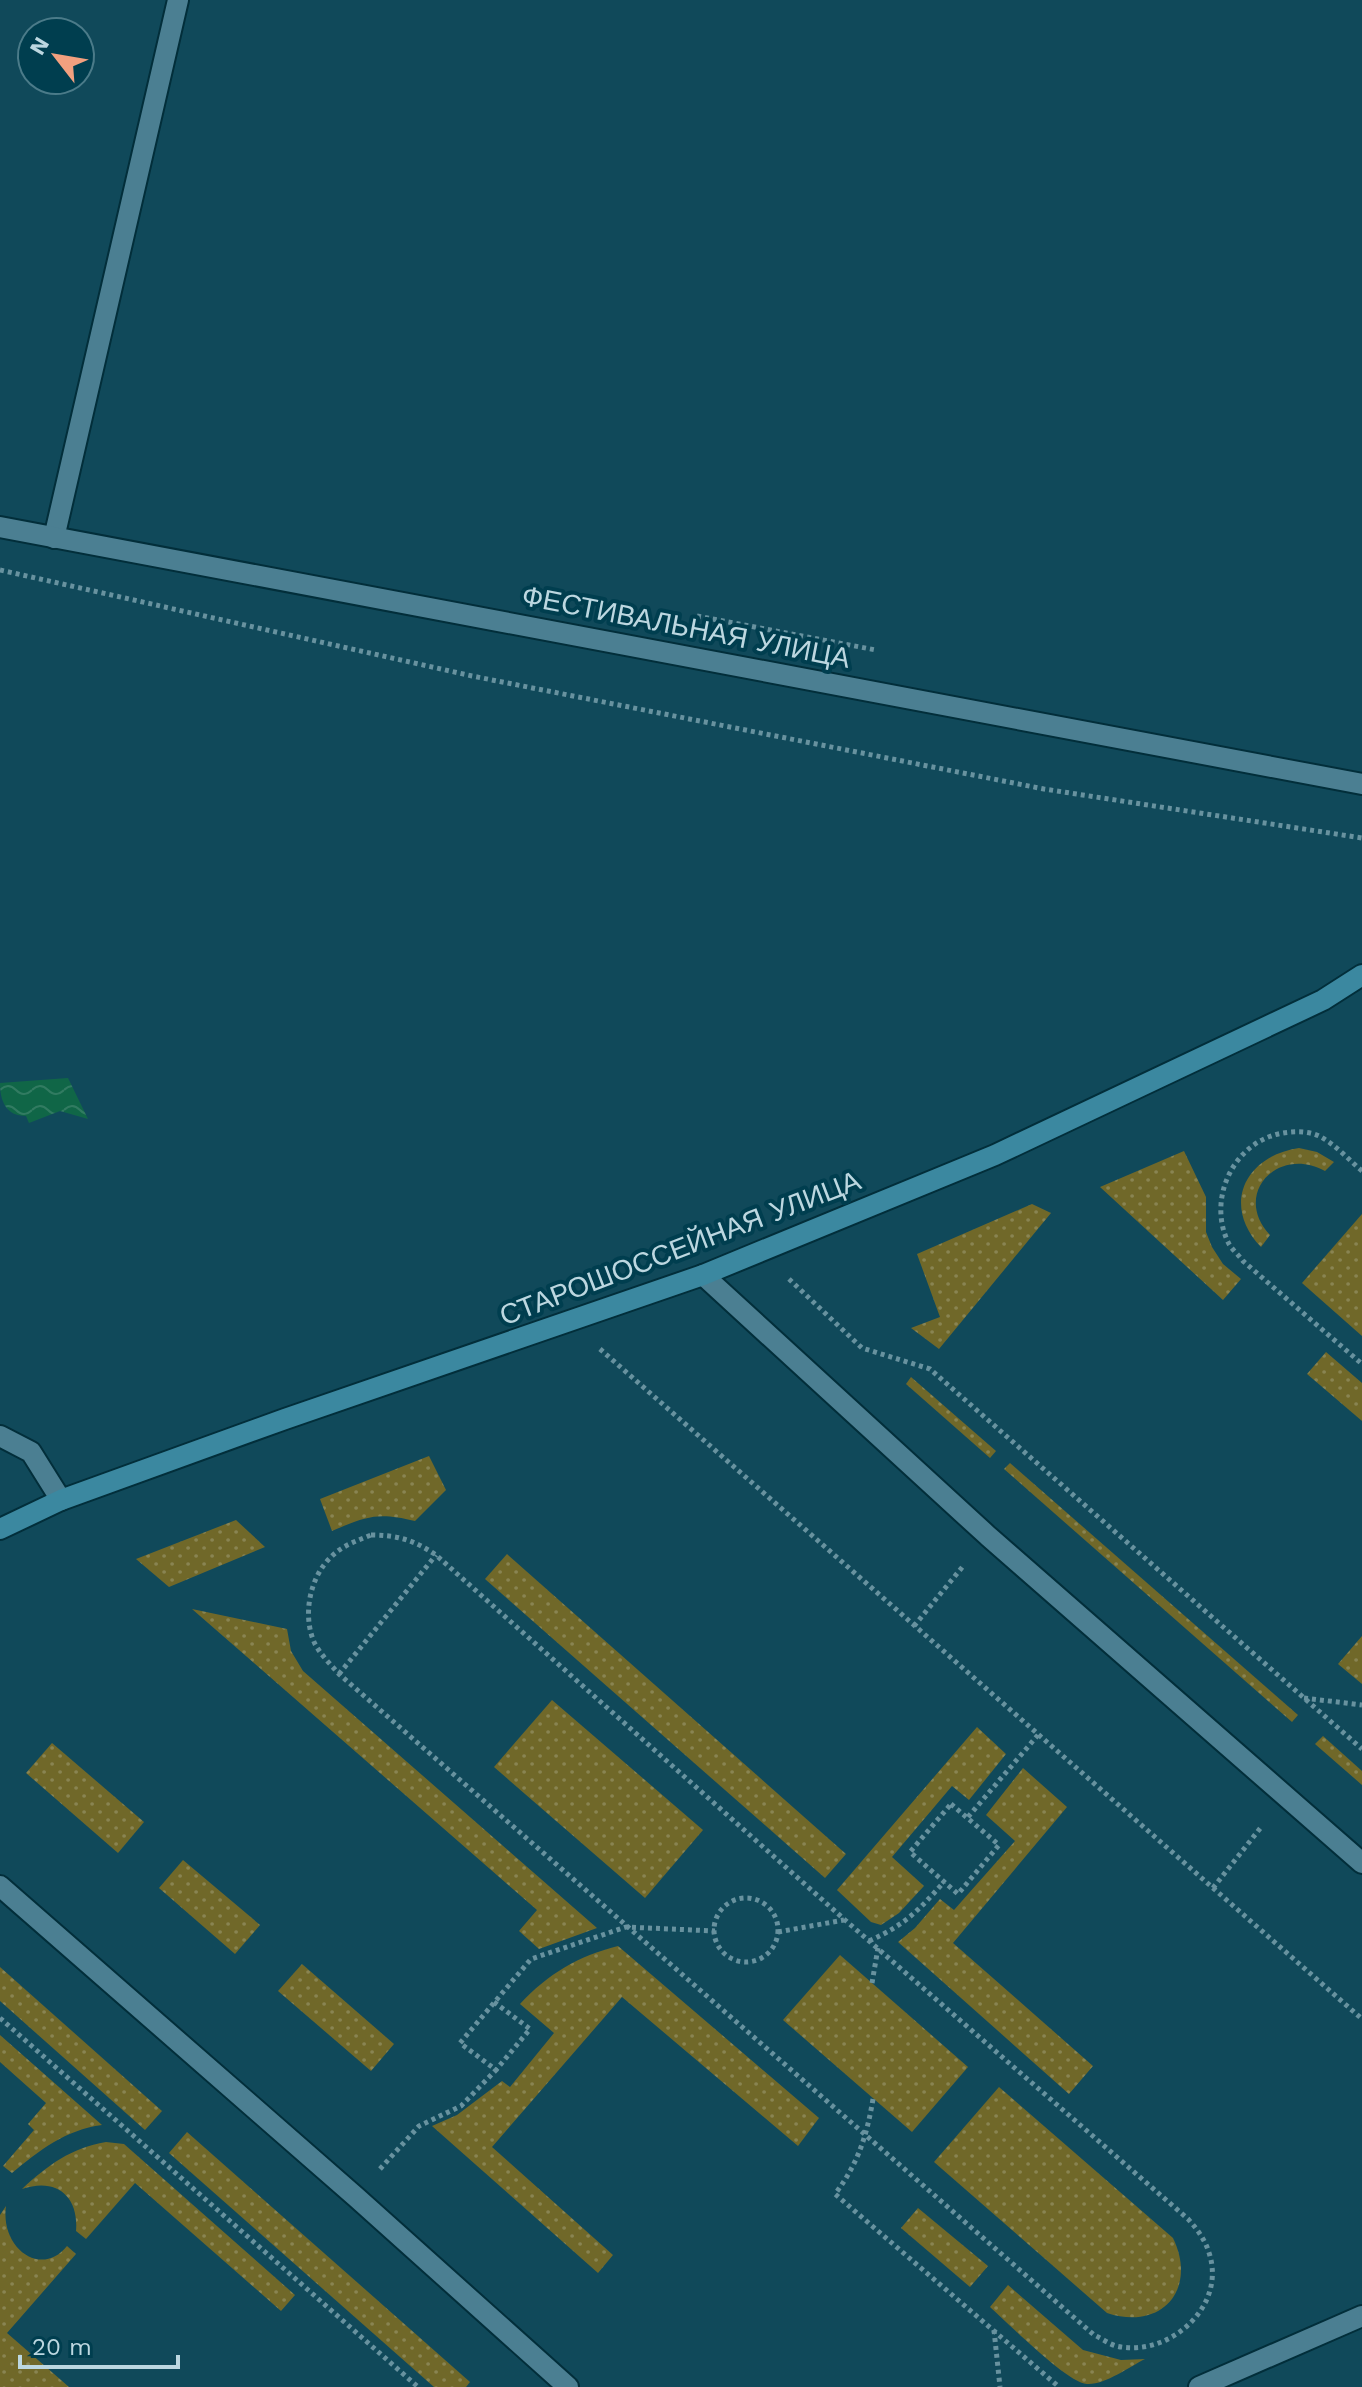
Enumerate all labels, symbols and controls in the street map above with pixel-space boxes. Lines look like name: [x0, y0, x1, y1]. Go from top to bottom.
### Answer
north arrow: [16, 16, 96, 96]
text: N: [24, 33, 54, 59]
street label: ФЕСТИВАЛЬНАЯ УЛИЦА: [519, 579, 853, 675]
street label: СТАРОШОССЕЙНАЯ УЛИЦА: [495, 1164, 865, 1332]
scale bar: [20, 2319, 178, 2369]
text: 20 m: [32, 2333, 92, 2361]

